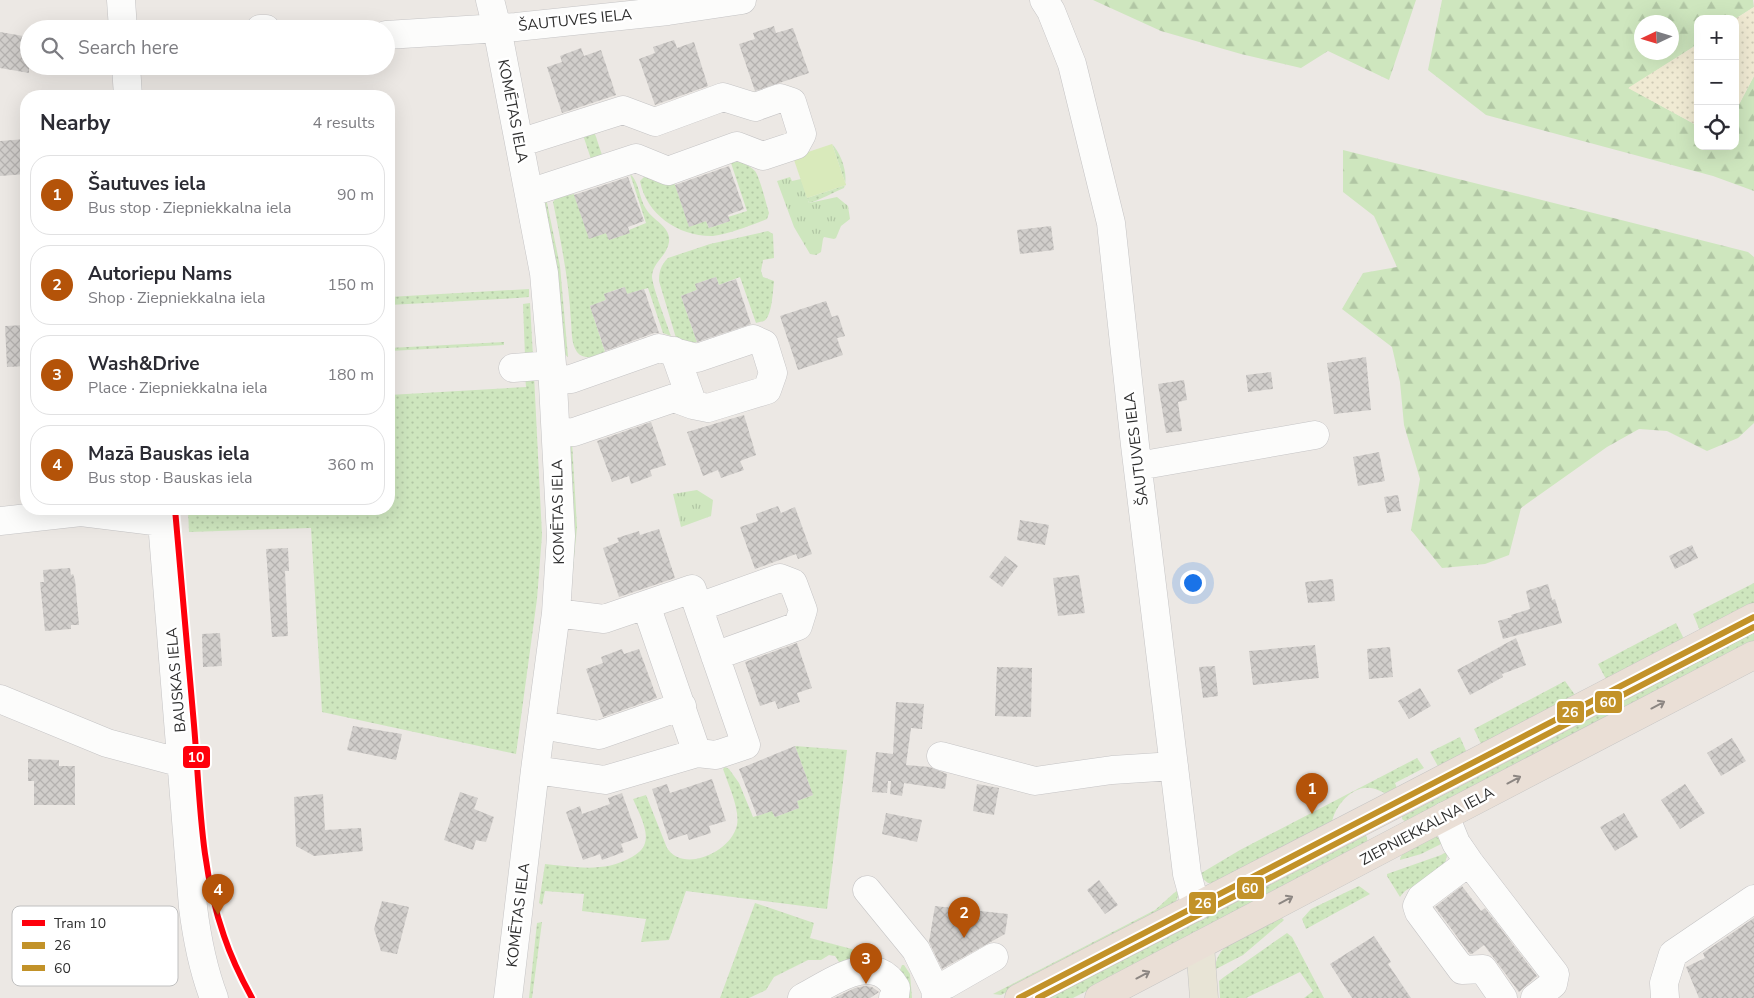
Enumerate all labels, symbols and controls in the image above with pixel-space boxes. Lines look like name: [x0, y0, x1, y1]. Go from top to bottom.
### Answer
street label: ŠAUTUVES IELA: [517, 3, 633, 36]
north arrow: [1634, 15, 1679, 60]
map controls: [1694, 15, 1739, 150]
button: +: [1694, 15, 1739, 60]
search box: [20, 20, 395, 75]
icon: search: [38, 34, 66, 62]
text: Search here: [78, 35, 179, 61]
street label: KOMĒTAS IELA: [493, 58, 533, 164]
button: −: [1694, 60, 1739, 105]
button: locate: [1694, 105, 1739, 150]
text: Nearby: [40, 109, 110, 137]
text: 4 results: [313, 112, 375, 134]
text: Šautuves iela: [88, 171, 206, 197]
text: 1: [52, 184, 62, 206]
text: 90 m: [337, 184, 374, 206]
text: Bus stop · Ziepniekkalna iela: [88, 197, 291, 219]
text: Autoriepu Nams: [88, 261, 232, 287]
text: 2: [52, 274, 62, 296]
text: 150 m: [327, 274, 374, 296]
text: Shop · Ziepniekkalna iela: [88, 287, 266, 309]
text: Wash&Drive: [88, 351, 199, 377]
text: 3: [52, 364, 62, 386]
text: 180 m: [327, 364, 374, 386]
text: Place · Ziepniekkalna iela: [88, 377, 268, 399]
street label: ŠAUTUVES IELA: [1118, 391, 1153, 507]
text: Mazā Bauskas iela: [88, 441, 250, 467]
text: 4: [52, 454, 62, 476]
text: 360 m: [327, 454, 374, 476]
street label: KOMĒTAS IELA: [547, 459, 569, 565]
text: Bus stop · Bauskas iela: [88, 467, 252, 489]
your location: [1180, 570, 1206, 596]
street label: BAUSKAS IELA: [161, 627, 191, 733]
line badge: 60: [1594, 690, 1623, 714]
text: 60: [1600, 693, 1616, 712]
line badge: 26: [1556, 700, 1585, 724]
one-way arrow: [1650, 700, 1665, 709]
text: 26: [1562, 703, 1578, 722]
line badge: 10: [182, 745, 211, 769]
text: 10: [188, 748, 204, 767]
pin: 1: [1296, 773, 1328, 814]
one-way arrow: [1506, 775, 1521, 784]
street label: ZIEPNIEKKALNA IELA: [1356, 782, 1498, 870]
street label: KOMĒTAS IELA: [502, 862, 534, 968]
pin: 4: [202, 874, 234, 915]
line badge: 60: [1236, 876, 1265, 900]
text: 60: [1242, 879, 1258, 898]
line badge: 26: [1188, 891, 1217, 915]
text: 26: [1195, 894, 1211, 913]
one-way arrow: [1279, 894, 1293, 904]
pin: 2: [948, 897, 980, 938]
legend: [12, 906, 178, 986]
text: Tram 10: [54, 914, 106, 933]
text: 26: [54, 936, 71, 955]
pin: 3: [850, 943, 882, 984]
text: 60: [54, 959, 71, 978]
one-way arrow: [1135, 970, 1150, 980]

